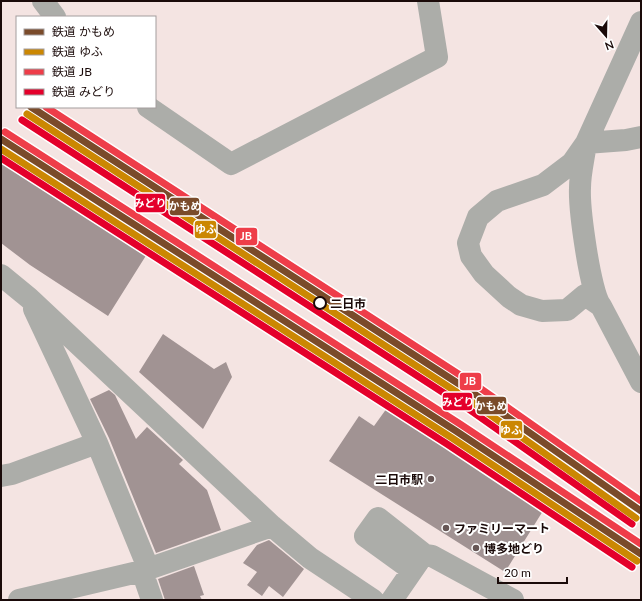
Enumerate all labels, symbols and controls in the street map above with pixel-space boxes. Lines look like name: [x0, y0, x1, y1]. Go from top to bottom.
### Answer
legend: [16, 16, 156, 108]
north arrow: [586, 16, 626, 56]
text: 鉄道 かもめ: [52, 24, 115, 39]
text: N: [603, 38, 616, 53]
text: 鉄道 ゆふ: [52, 44, 103, 59]
text: 鉄道 JB: [52, 64, 92, 79]
text: 鉄道 みどり: [52, 84, 115, 99]
line badge: みどり: [135, 193, 166, 213]
text: みどり: [134, 196, 167, 209]
line badge: かもめ: [169, 197, 200, 216]
text: かもめ: [169, 199, 202, 212]
line badge: ゆふ: [194, 220, 217, 239]
text: ゆふ: [195, 222, 217, 235]
line badge: JB: [235, 227, 258, 246]
text: JB: [240, 229, 252, 242]
marker: 二日市: [313, 296, 327, 310]
place label: 二日市: [330, 296, 366, 311]
line badge: JB: [459, 372, 482, 391]
text: JB: [464, 374, 476, 387]
line badge: みどり: [442, 392, 473, 411]
text: みどり: [442, 395, 475, 408]
line badge: かもめ: [476, 396, 507, 415]
text: かもめ: [475, 399, 508, 412]
line badge: ゆふ: [500, 420, 523, 439]
text: ゆふ: [500, 423, 522, 436]
place label: 二日市駅: [375, 472, 423, 487]
marker: 二日市駅: [426, 474, 436, 484]
place label: ファミリーマート: [454, 521, 550, 536]
marker: ファミリーマート: [441, 523, 451, 533]
place label: 博多地どり: [484, 541, 544, 556]
marker: 博多地どり: [471, 543, 481, 553]
scale bar: [498, 559, 567, 585]
text: 20 m: [504, 565, 531, 580]

